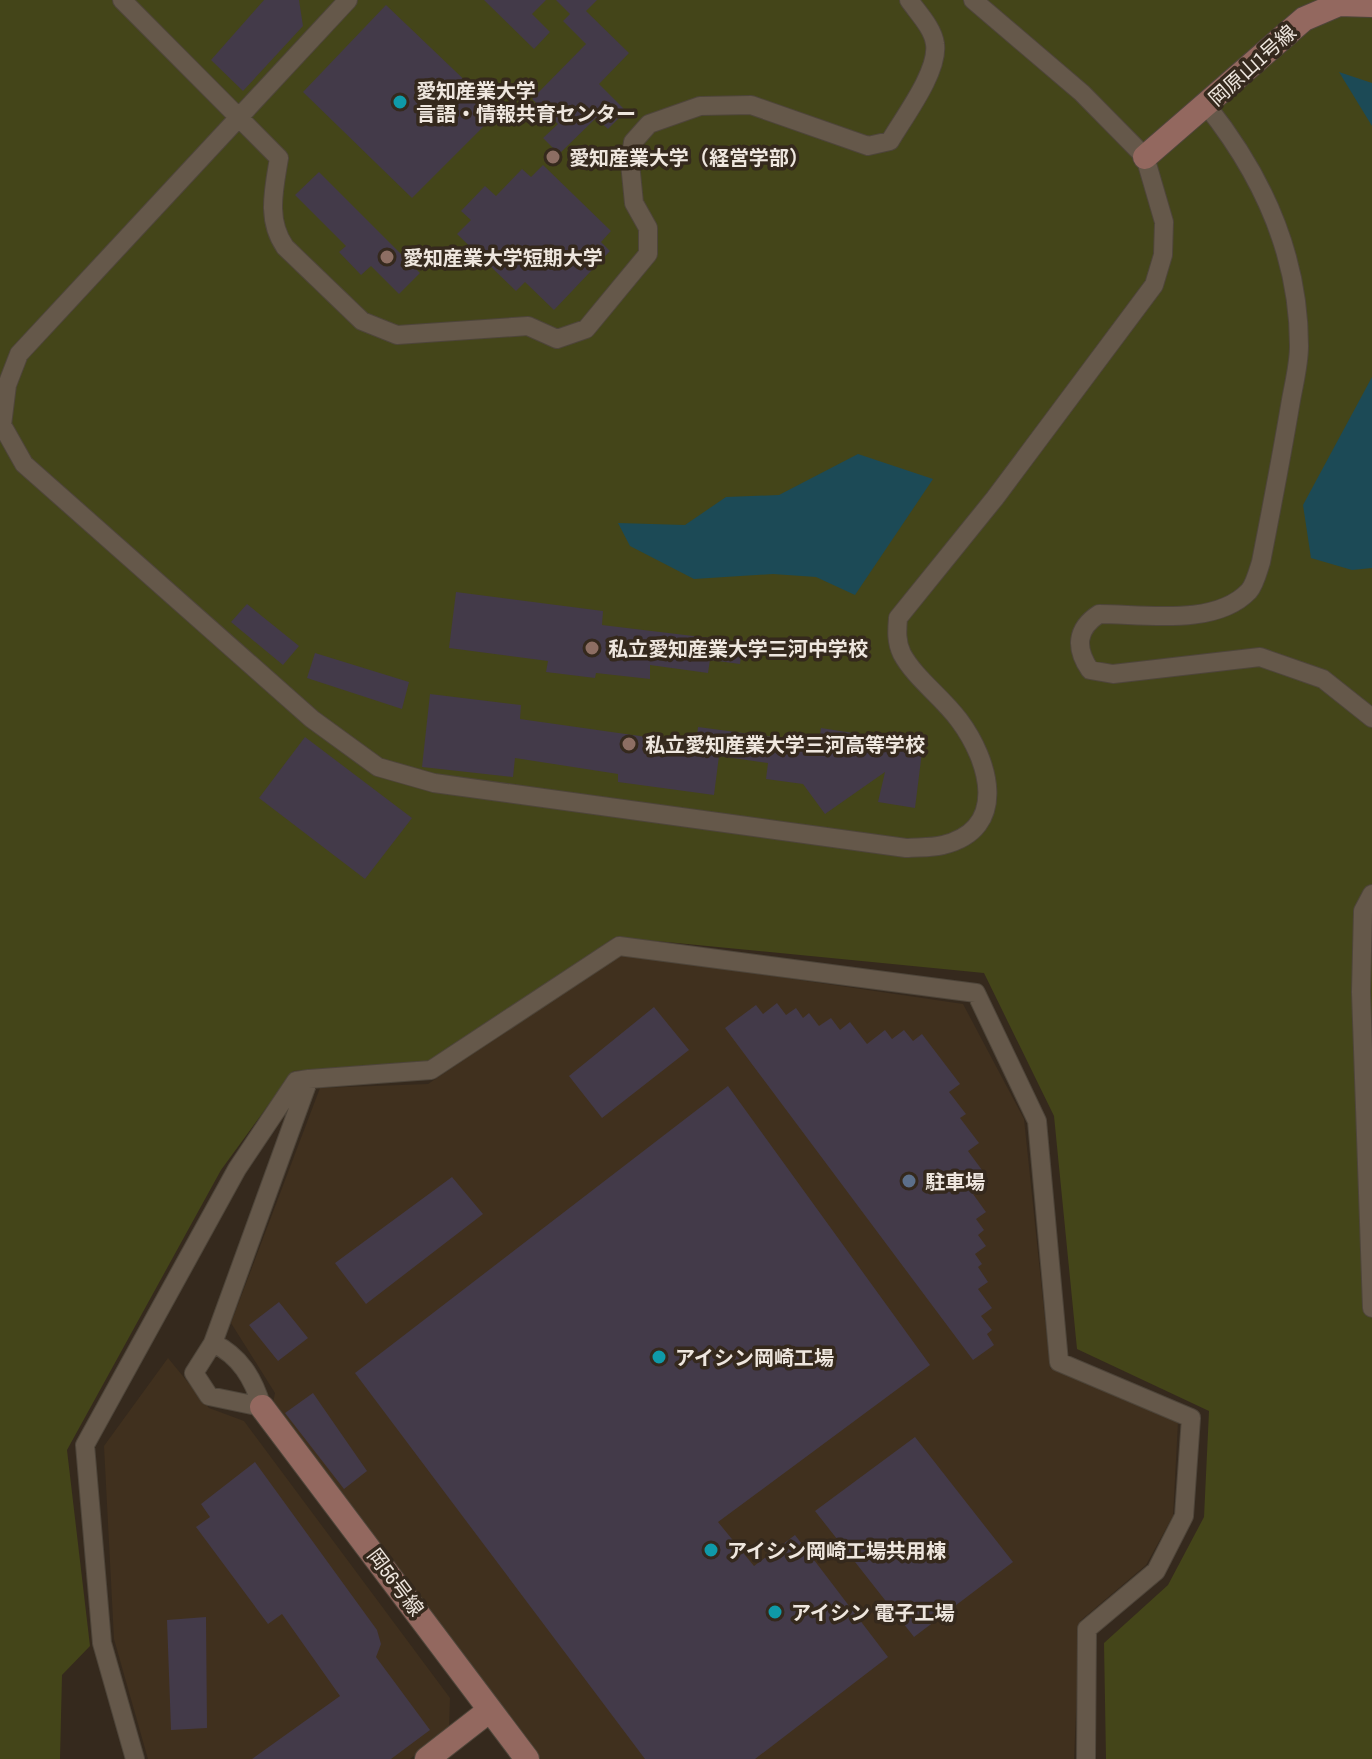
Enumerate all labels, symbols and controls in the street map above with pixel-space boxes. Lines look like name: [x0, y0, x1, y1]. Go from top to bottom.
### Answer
street label: 岡原山1号線: [1202, 18, 1302, 112]
place label: 愛知産業大学 言語・情報共育センター: [416, 77, 636, 127]
marker: 愛知産業大学 言語・情報共育センター: [391, 93, 409, 111]
place label: 愛知産業大学（経営学部）: [569, 144, 809, 171]
marker: 愛知産業大学（経営学部）: [544, 148, 562, 166]
place label: 愛知産業大学短期大学: [403, 244, 603, 271]
marker: 愛知産業大学短期大学: [378, 248, 396, 266]
place label: 私立愛知産業大学三河中学校: [608, 635, 868, 662]
marker: 私立愛知産業大学三河中学校: [583, 639, 601, 657]
place label: 私立愛知産業大学三河高等学校: [645, 731, 925, 758]
marker: 私立愛知産業大学三河高等学校: [620, 735, 638, 753]
place label: 駐車場: [925, 1168, 985, 1195]
marker: 駐車場: [900, 1172, 918, 1190]
place label: アイシン岡崎工場: [675, 1344, 834, 1371]
marker: アイシン岡崎工場: [650, 1348, 668, 1366]
place label: アイシン岡崎工場共用棟: [727, 1537, 946, 1564]
marker: アイシン岡崎工場共用棟: [702, 1541, 720, 1559]
street label: 岡56号線: [362, 1543, 430, 1621]
place label: アイシン 電子工場: [791, 1599, 955, 1626]
marker: アイシン 電子工場: [766, 1603, 784, 1621]

